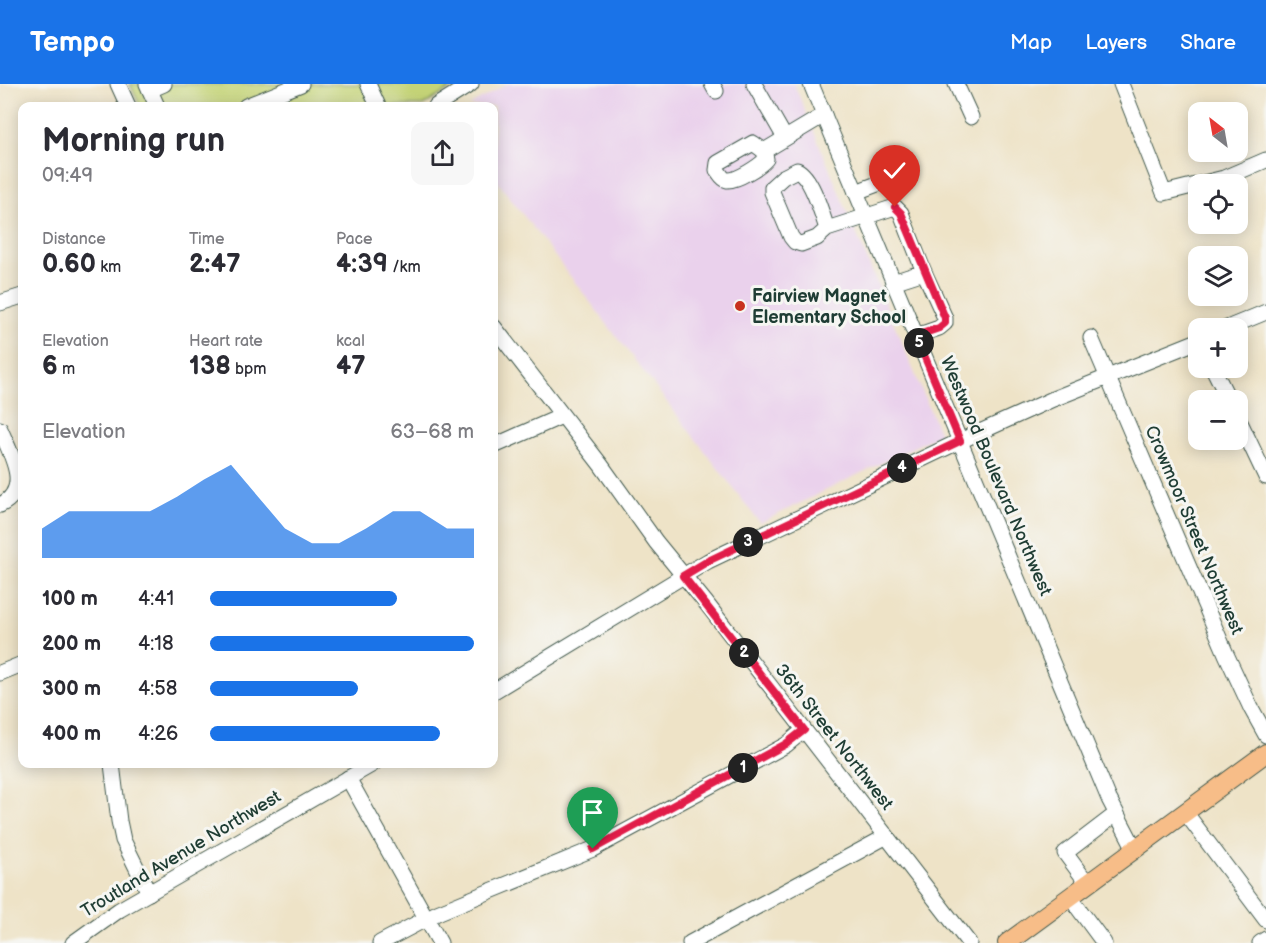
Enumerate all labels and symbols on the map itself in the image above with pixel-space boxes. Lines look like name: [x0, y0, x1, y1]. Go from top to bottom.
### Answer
north arrow: [1188, 102, 1248, 162]
pin: [869, 145, 920, 207]
place label: Fairview Magnet Elementary School: [752, 286, 906, 328]
marker: Fairview Magnet Elementary School: [733, 299, 747, 313]
pin: 5: [904, 328, 934, 358]
street label: Westwood Boulevard Northwest: [936, 353, 1056, 599]
street label: Crowmoor Street Northwest: [1140, 423, 1248, 638]
pin: 4: [887, 453, 917, 483]
pin: 3: [733, 527, 763, 557]
pin: 2: [729, 638, 759, 668]
street label: 36th Street Northwest: [771, 660, 898, 814]
pin: 1: [728, 753, 758, 783]
street label: Troutland Avenue Northwest: [77, 786, 285, 922]
pin: [567, 787, 618, 849]

